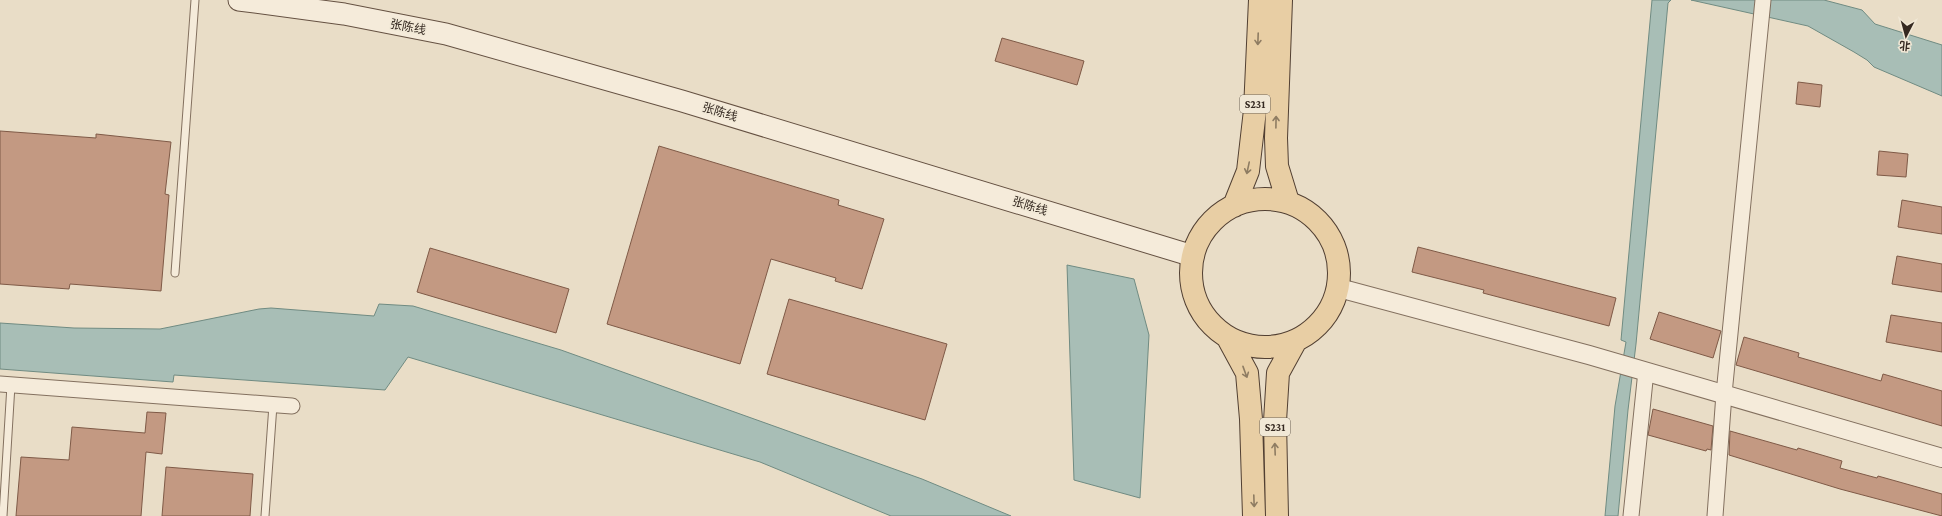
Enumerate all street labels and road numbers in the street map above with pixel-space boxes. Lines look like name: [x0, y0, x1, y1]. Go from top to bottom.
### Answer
street label: 张陈线: [389, 17, 427, 37]
road number: S231: [1240, 95, 1270, 113]
street label: 张陈线: [701, 100, 739, 124]
street label: 张陈线: [1011, 194, 1049, 218]
road number: S231: [1260, 418, 1290, 436]

